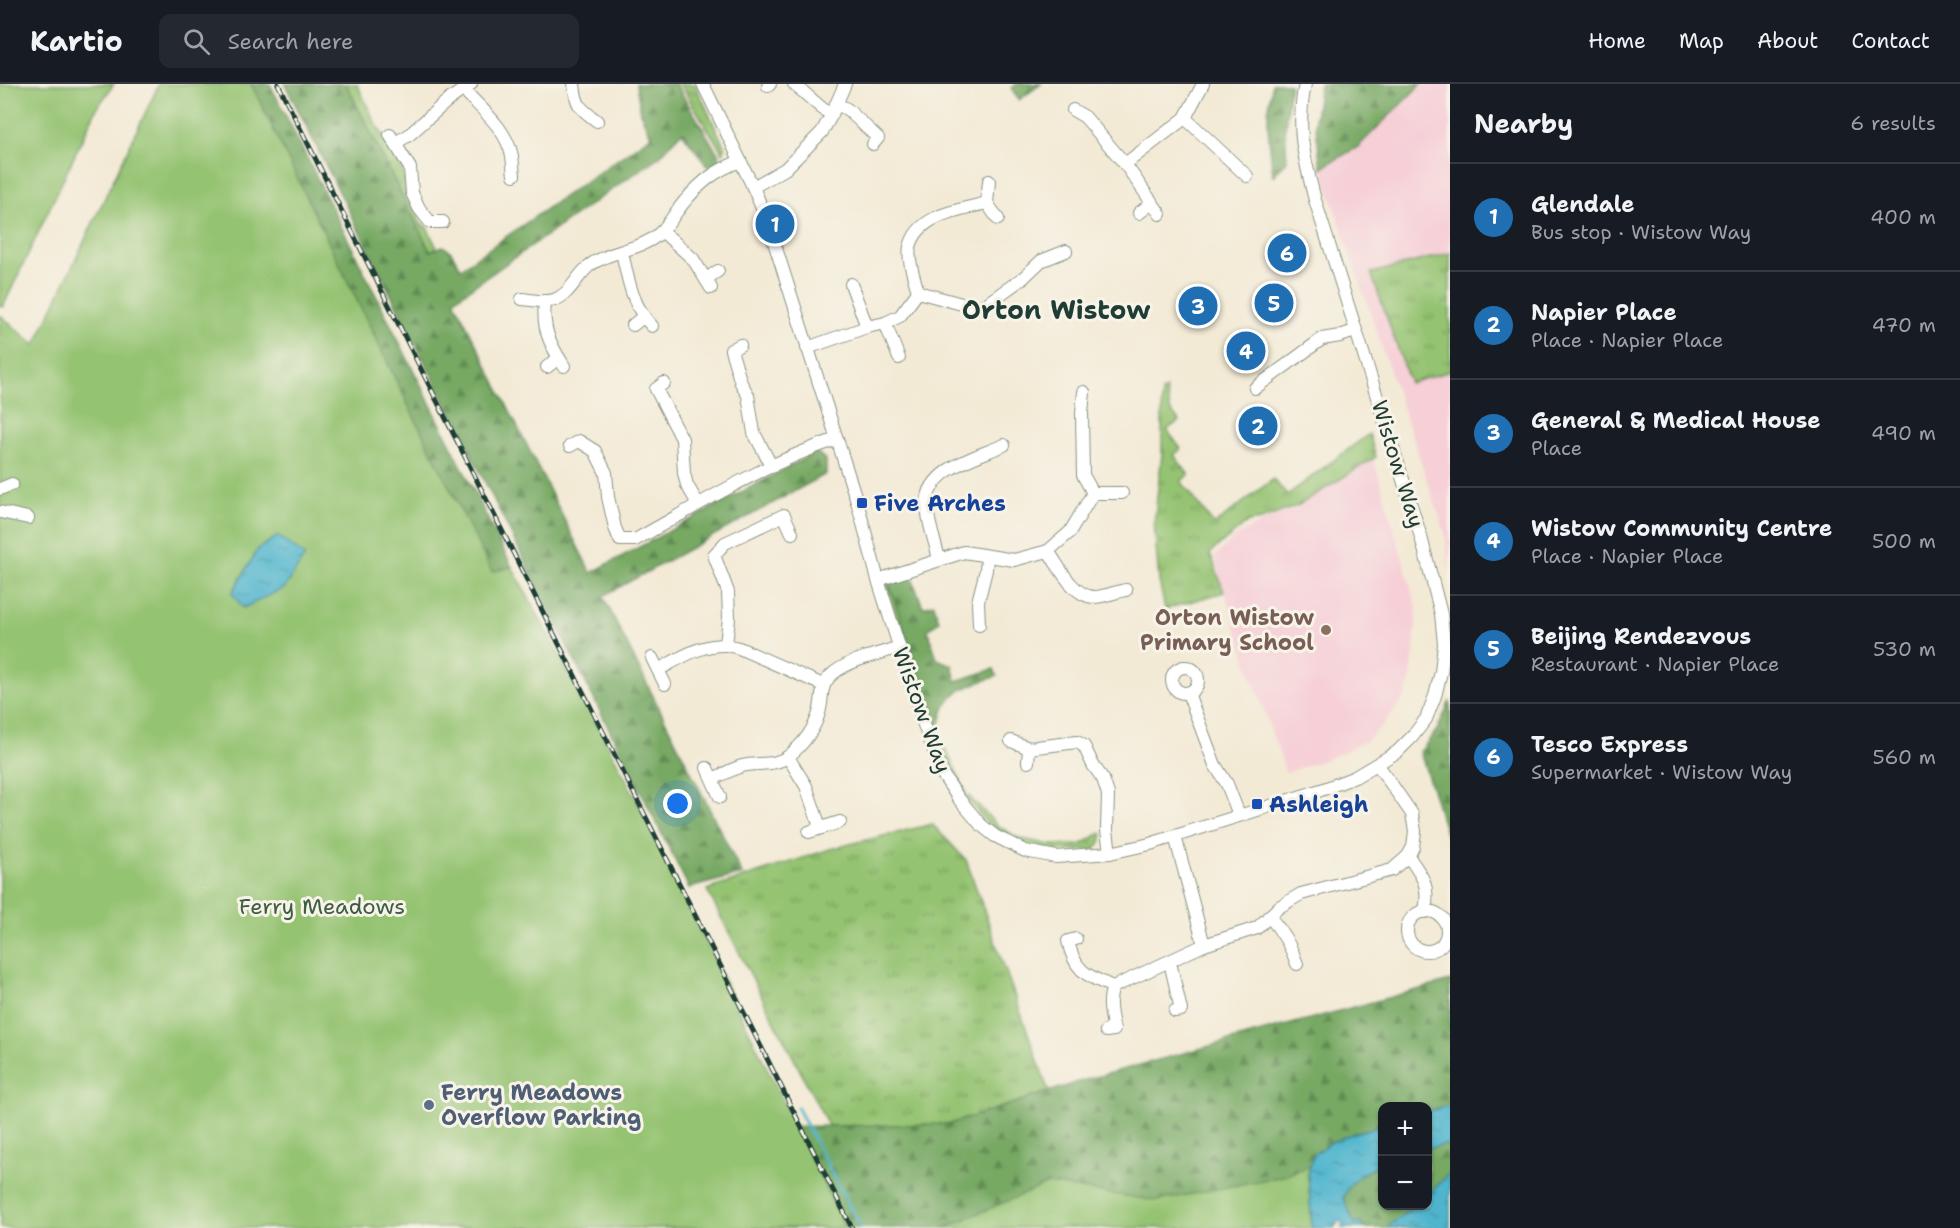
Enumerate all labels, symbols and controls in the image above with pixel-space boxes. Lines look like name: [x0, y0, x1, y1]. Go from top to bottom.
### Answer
search box: [159, 14, 579, 68]
text: Kartio: [30, 22, 123, 60]
icon: search: [180, 25, 213, 58]
text: Search here: [228, 27, 353, 56]
text: Home: [1588, 27, 1646, 55]
text: Map: [1679, 27, 1724, 55]
text: About: [1757, 27, 1818, 55]
text: Contact: [1851, 27, 1930, 55]
text: Nearby: [1474, 106, 1573, 141]
text: 6 results: [1850, 110, 1936, 136]
text: Glendale: [1531, 190, 1634, 219]
pin: 1: [756, 202, 794, 246]
text: 1: [1489, 204, 1498, 230]
text: 400 m: [1870, 204, 1936, 230]
text: Bus stop · Wistow Way: [1531, 219, 1751, 245]
pin: 6: [1268, 230, 1306, 276]
pin: 5: [1254, 280, 1294, 326]
pin: 3: [1178, 284, 1218, 328]
district label: Orton Wistow: [962, 292, 1151, 327]
text: Napier Place: [1531, 298, 1677, 327]
text: 2: [1487, 312, 1501, 338]
text: 470 m: [1872, 312, 1936, 338]
text: Place · Napier Place: [1531, 327, 1723, 353]
pin: 4: [1226, 328, 1266, 374]
street label: Wistow Way: [1365, 397, 1431, 531]
pin: 2: [1238, 404, 1278, 448]
text: General & Medical House: [1531, 406, 1820, 435]
text: 3: [1487, 420, 1501, 446]
text: 490 m: [1871, 420, 1936, 446]
text: Place: [1531, 435, 1582, 461]
place label: Five Arches: [874, 489, 1006, 518]
marker: Five Arches: [855, 496, 869, 510]
text: Wistow Community Centre: [1531, 514, 1832, 543]
text: 4: [1487, 528, 1501, 554]
text: 500 m: [1872, 528, 1936, 554]
text: Place · Napier Place: [1531, 543, 1723, 569]
place label: Orton Wistow Primary School: [1140, 603, 1314, 657]
text: Beijing Rendezvous: [1531, 622, 1751, 651]
marker: Orton Wistow Primary School: [1319, 623, 1333, 637]
text: 5: [1487, 636, 1500, 662]
text: 530 m: [1873, 636, 1936, 662]
street label: Wistow Way: [886, 643, 958, 777]
text: Restaurant · Napier Place: [1531, 651, 1779, 677]
text: Tesco Express: [1531, 730, 1688, 759]
text: 6: [1487, 744, 1501, 770]
text: 560 m: [1873, 744, 1936, 770]
text: Supermarket · Wistow Way: [1531, 759, 1792, 785]
your location: [663, 789, 692, 818]
place label: Ashleigh: [1269, 790, 1369, 819]
marker: Ashleigh: [1250, 797, 1264, 811]
park label: Ferry Meadows: [239, 892, 405, 921]
place label: Ferry Meadows Overflow Parking: [441, 1078, 641, 1132]
marker: Ferry Meadows Overflow Parking: [422, 1098, 436, 1112]
map controls: [1378, 1102, 1432, 1210]
button: +: [1378, 1102, 1432, 1156]
button: −: [1378, 1156, 1432, 1210]

